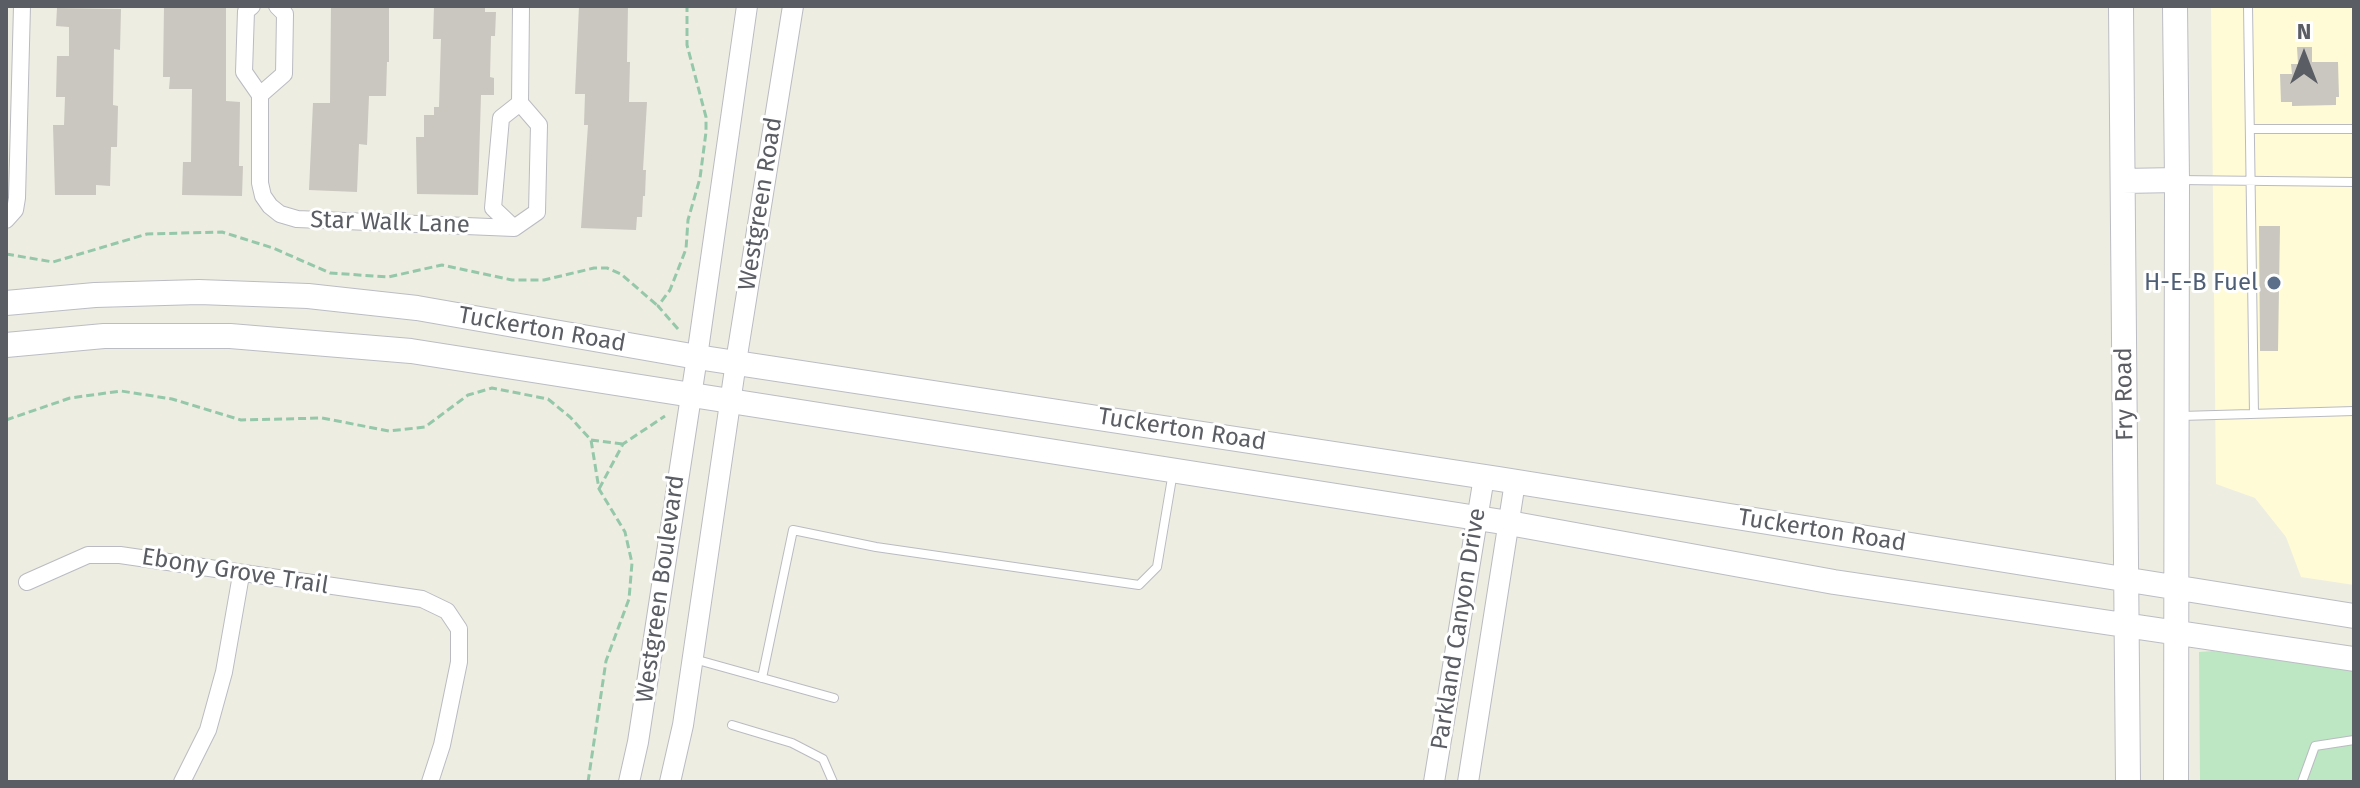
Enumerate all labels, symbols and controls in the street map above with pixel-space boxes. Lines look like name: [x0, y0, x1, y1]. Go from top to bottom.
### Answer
north arrow: [2264, 16, 2344, 96]
text: N: [2297, 18, 2311, 45]
street label: Westgreen Road: [733, 115, 789, 293]
street label: Star Walk Lane: [310, 206, 470, 240]
place label: H-E-B Fuel: [2144, 269, 2258, 297]
marker: H-E-B Fuel: [2265, 274, 2283, 292]
street label: Tuckerton Road: [456, 301, 628, 359]
street label: Fry Road: [2110, 347, 2140, 441]
street label: Tuckerton Road: [1096, 403, 1268, 457]
street label: Westgreen Boulevard: [631, 473, 691, 705]
street label: Tuckerton Road: [1736, 504, 1908, 558]
street label: Parkland Canyon Drive: [1426, 506, 1492, 752]
street label: Ebony Grove Trail: [139, 543, 331, 601]

